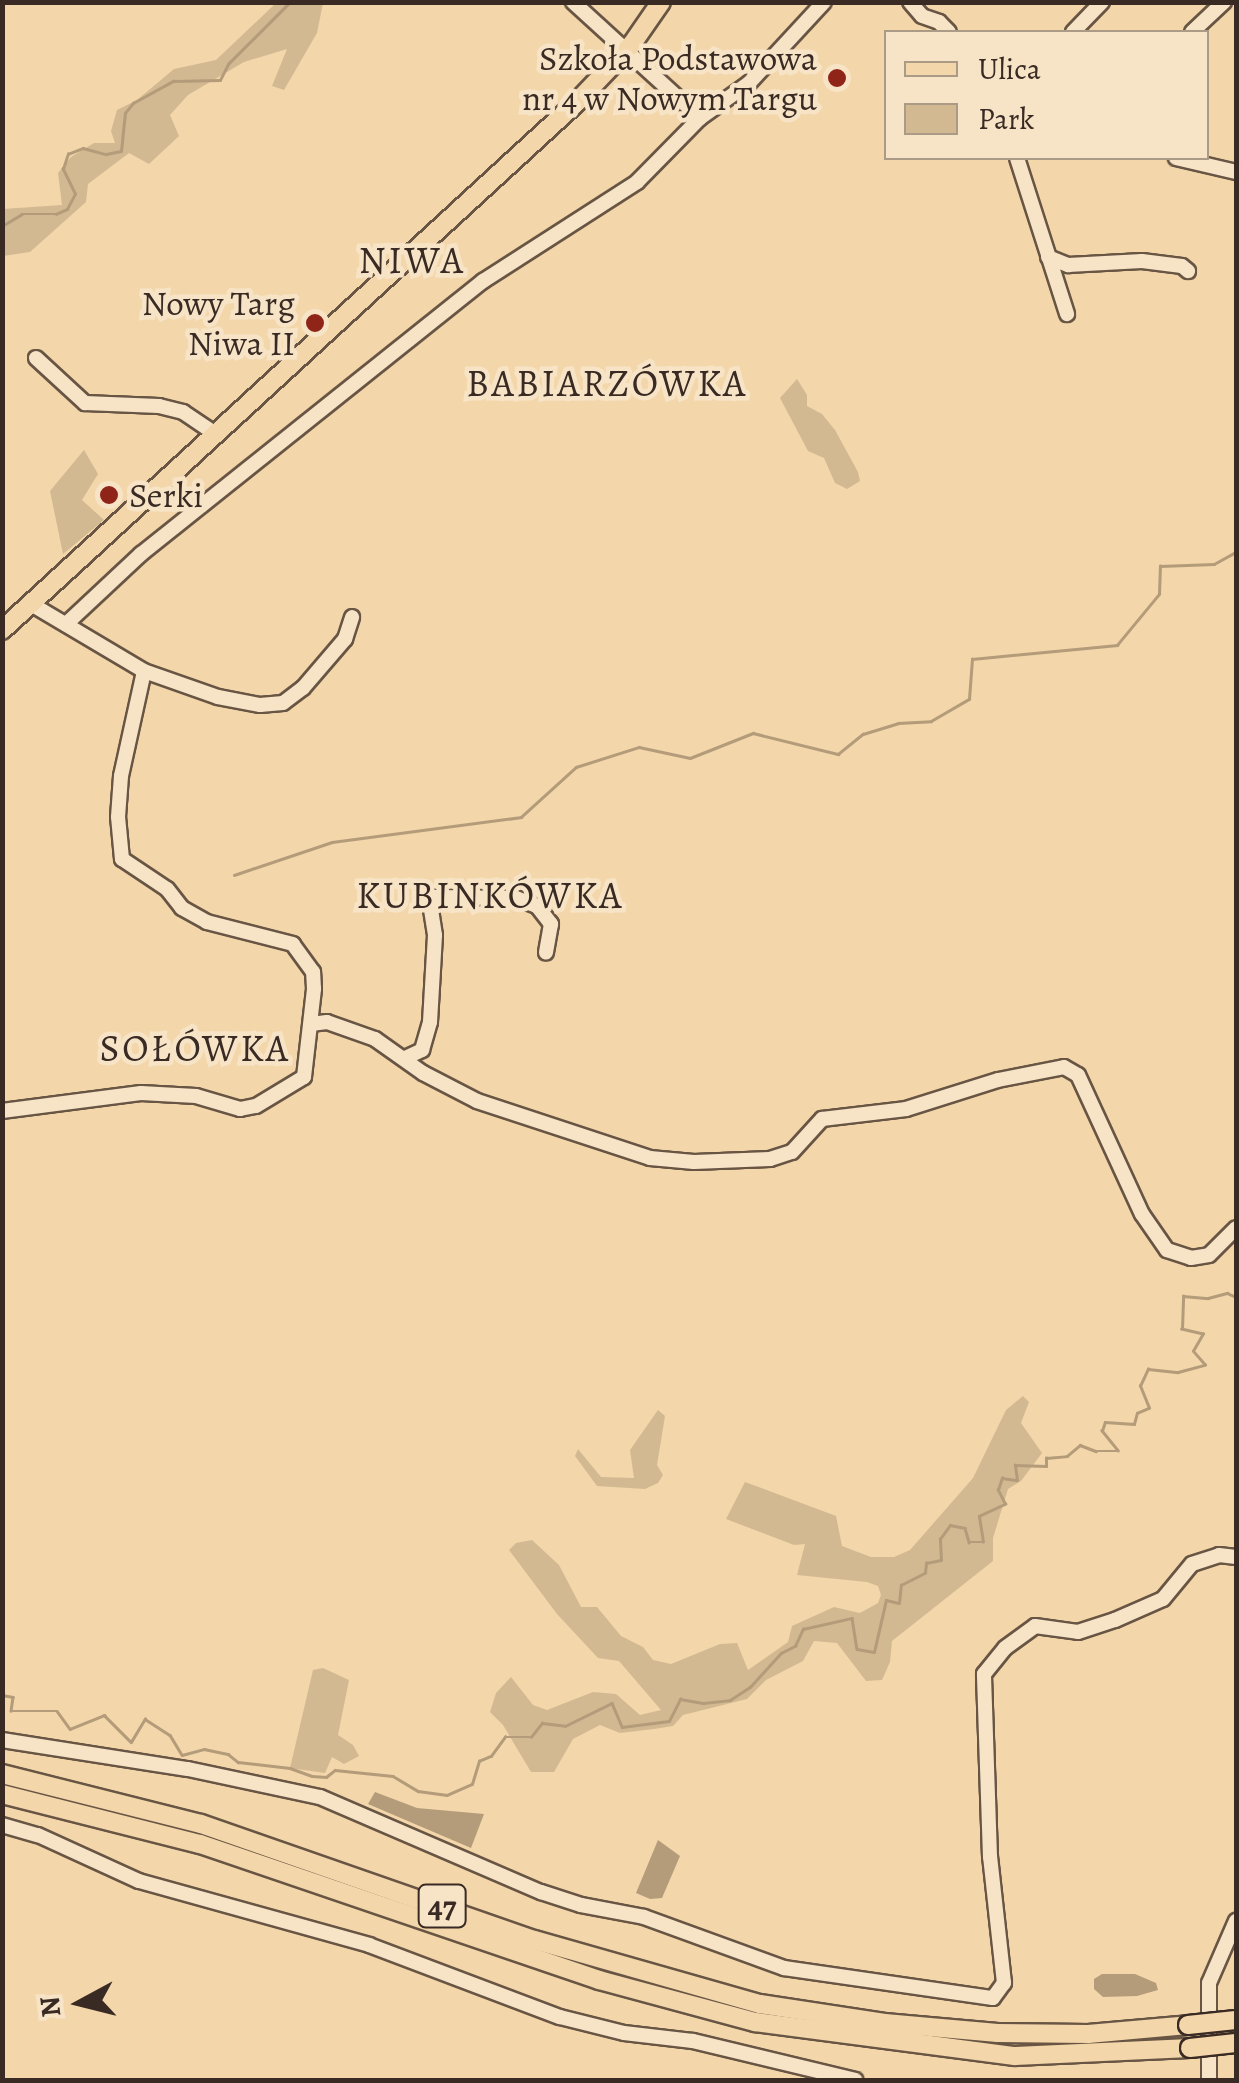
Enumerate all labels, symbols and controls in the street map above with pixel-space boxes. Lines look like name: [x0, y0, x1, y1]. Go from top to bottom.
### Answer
legend: [884, 30, 1209, 160]
place label: Szkoła Podstawowa nr 4 w Nowym Targu: [522, 37, 817, 119]
text: Ulica: [978, 49, 1041, 89]
marker: Szkoła Podstawowa nr 4 w Nowym Targu: [826, 67, 848, 89]
text: Park: [978, 99, 1034, 139]
district label: NIWA: [358, 238, 466, 284]
place label: Nowy Targ Niwa II: [142, 282, 295, 364]
marker: Nowy Targ Niwa II: [304, 312, 326, 334]
district label: BABIARZÓWKA: [466, 361, 748, 407]
place label: Serki: [129, 474, 203, 516]
marker: Serki: [98, 484, 120, 506]
district label: KUBINKÓWKA: [356, 873, 624, 919]
district label: SOŁÓWKA: [100, 1026, 290, 1072]
road number: 47: [417, 1879, 467, 1933]
north arrow: [30, 1953, 130, 2053]
text: N: [30, 1994, 70, 2019]

